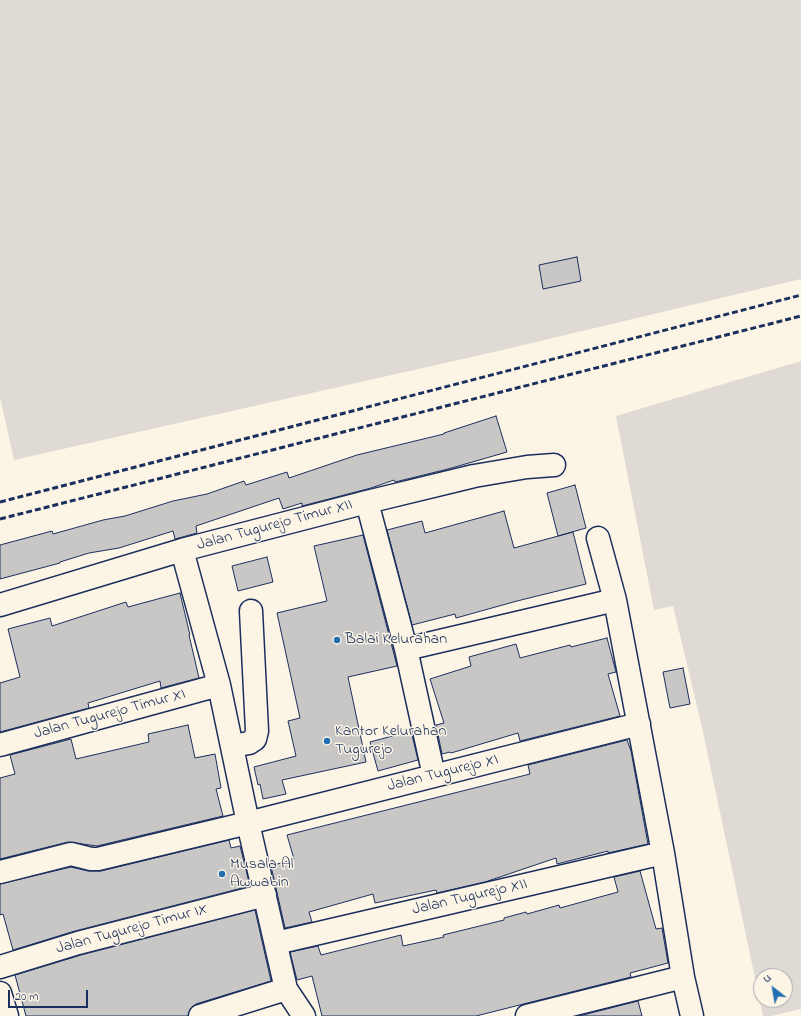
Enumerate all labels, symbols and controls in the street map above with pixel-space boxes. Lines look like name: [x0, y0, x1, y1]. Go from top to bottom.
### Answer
street label: Jalan Tugurejo Timur XII: [195, 496, 355, 556]
place label: Balai Kelurahan: [345, 630, 447, 650]
marker: Balai Kelurahan: [332, 635, 342, 645]
street label: Jalan Tugurejo Timur XI: [32, 685, 188, 745]
place label: Kantor Kelurahan Tugurejo: [335, 722, 446, 760]
marker: Kantor Kelurahan Tugurejo: [322, 736, 332, 746]
street label: Jalan Tugurejo XI: [385, 751, 501, 797]
place label: Musala Al Awwabin: [230, 855, 293, 893]
marker: Musala Al Awwabin: [217, 869, 227, 879]
street label: Jalan Tugurejo XII: [411, 875, 529, 921]
street label: Jalan Tugurejo Timur IX: [54, 900, 210, 960]
north arrow: [753, 968, 793, 1008]
text: U: [760, 970, 774, 987]
scale bar: [10, 982, 90, 1008]
text: 20 m: [15, 988, 38, 1006]

